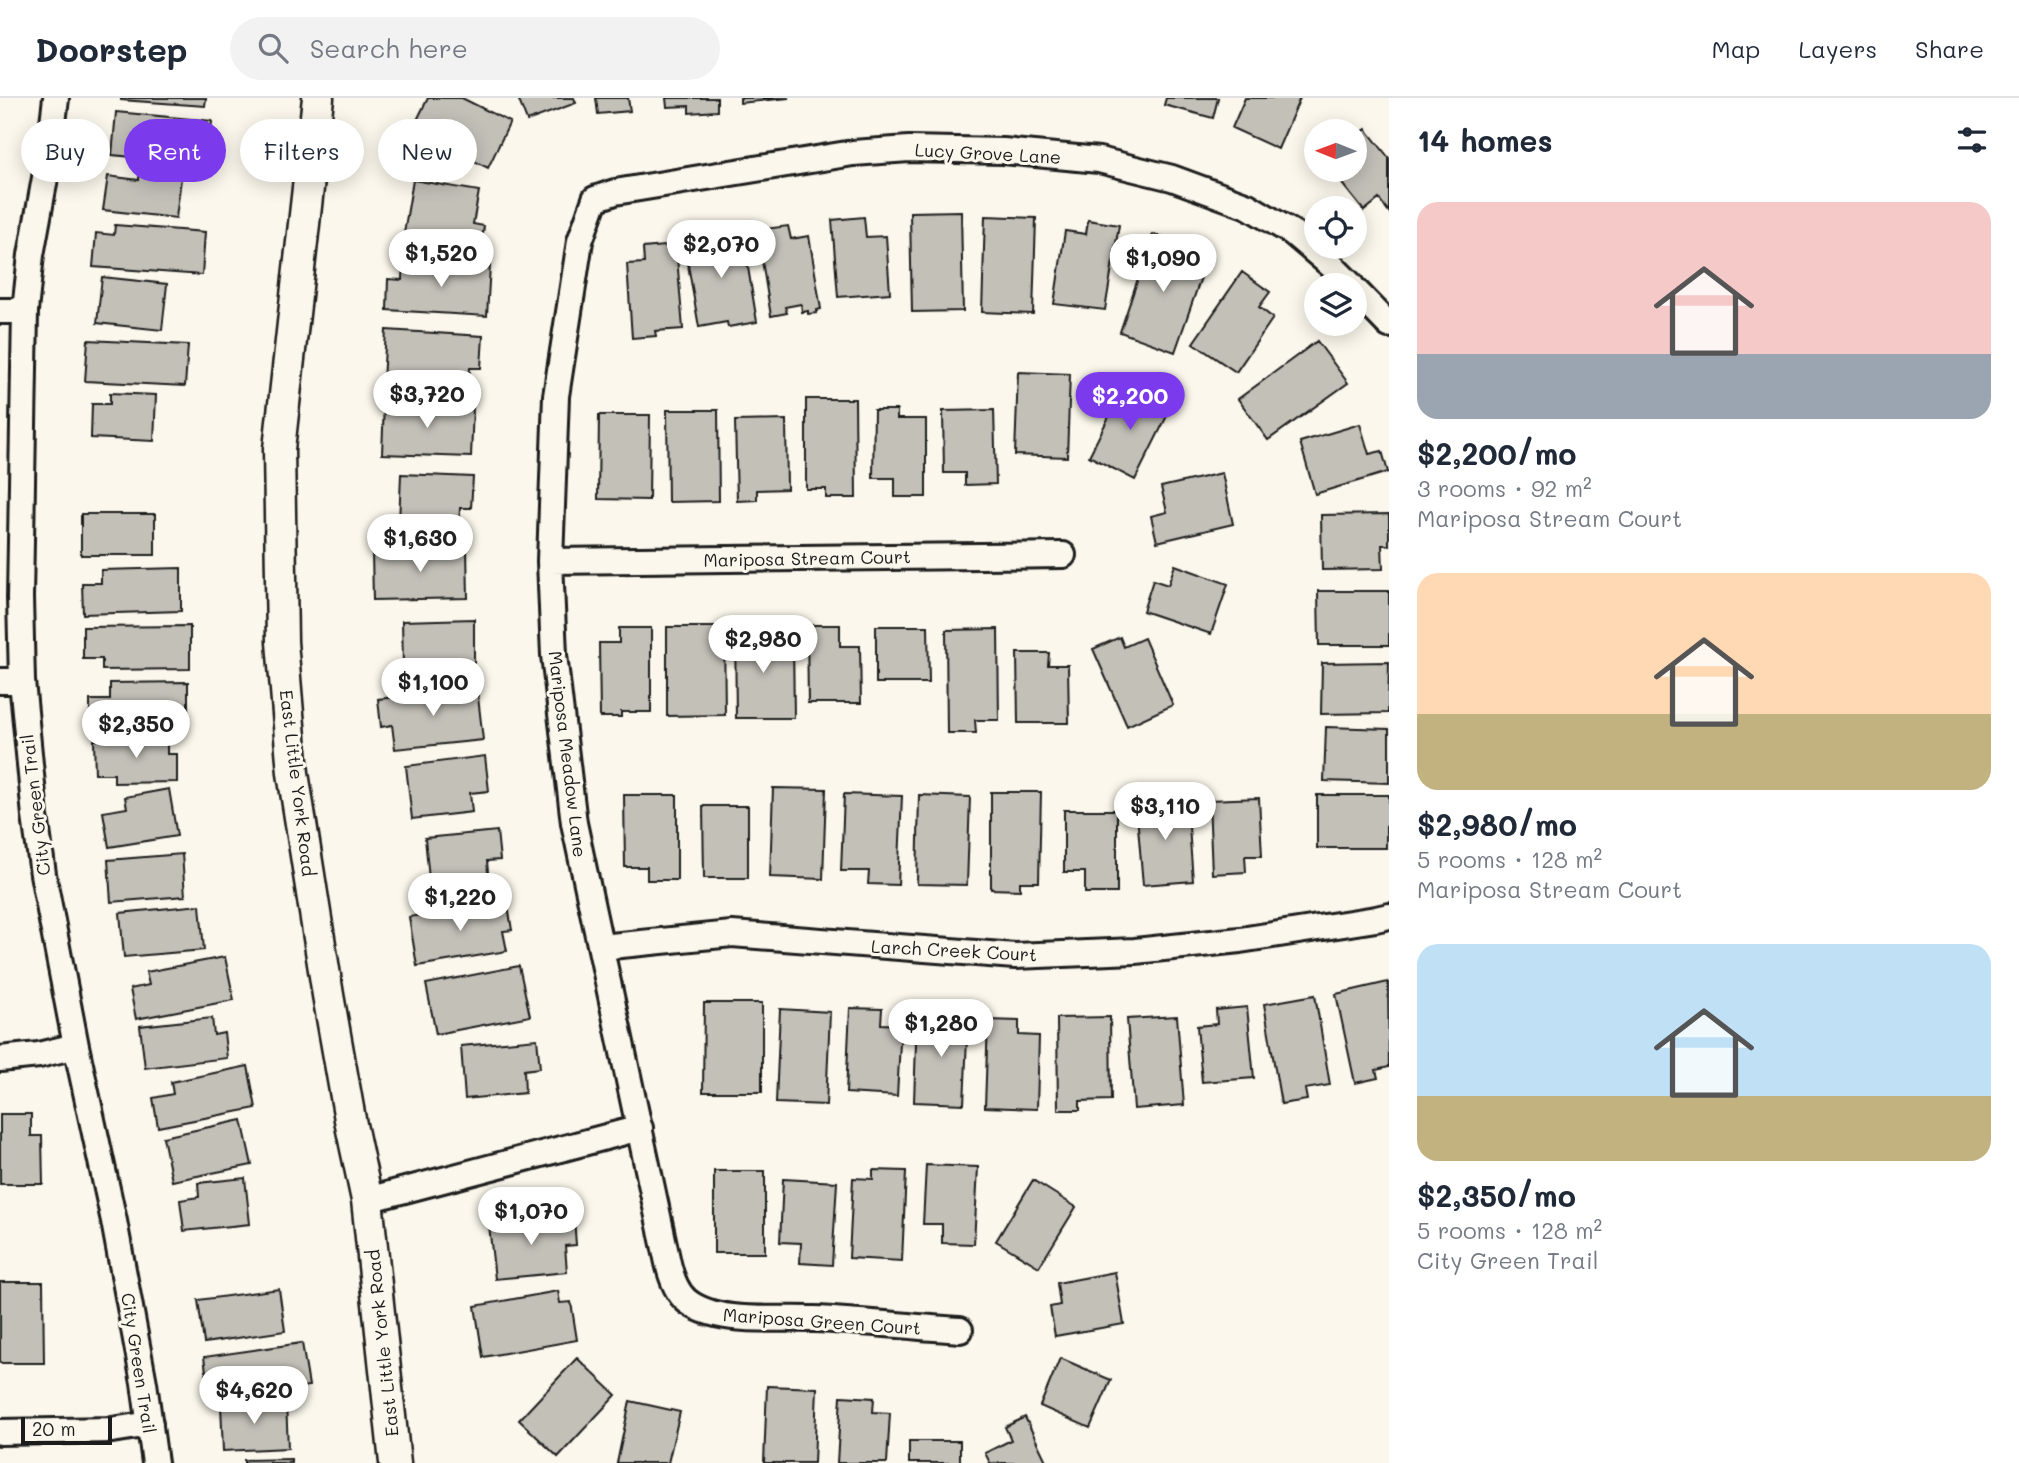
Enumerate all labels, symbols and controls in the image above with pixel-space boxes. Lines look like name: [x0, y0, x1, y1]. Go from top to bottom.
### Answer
search box: [230, 17, 720, 80]
text: Doorstep: [35, 27, 188, 70]
icon: search: [254, 29, 292, 67]
text: Search here: [310, 31, 468, 65]
text: Map: [1712, 33, 1760, 64]
text: Layers: [1798, 33, 1877, 64]
text: Share: [1915, 33, 1984, 64]
chip: Buy: [21, 119, 110, 182]
chip: Rent: [124, 119, 226, 182]
chip: Filters: [240, 119, 364, 182]
chip: New: [378, 119, 477, 182]
north arrow: [1304, 119, 1367, 182]
map controls: [1304, 119, 1367, 336]
text: 14 homes: [1417, 120, 1553, 160]
icon: filters: [1953, 121, 1991, 159]
street label: Lucy Grove Lane: [914, 137, 1062, 169]
button: locate: [1304, 196, 1367, 259]
pin: $2,070: [664, 220, 778, 280]
text: $2,070: [683, 228, 759, 258]
pin: $1,520: [384, 230, 498, 289]
pin: $1,090: [1106, 234, 1220, 294]
text: $1,520: [405, 237, 477, 267]
text: $1,090: [1126, 242, 1200, 272]
icon: home: [1641, 248, 1767, 374]
button: layers: [1304, 273, 1367, 336]
pin: $3,720: [370, 370, 484, 430]
pin: $2,200: [1073, 372, 1187, 432]
text: $3,720: [389, 378, 465, 408]
text: $2,200: [1092, 380, 1168, 410]
text: $2,200/mo: [1417, 433, 1576, 473]
text: 3 rooms · 92 m²: [1417, 473, 1592, 503]
text: Mariposa Stream Court: [1417, 503, 1682, 533]
pin: $1,630: [363, 514, 477, 574]
text: $1,630: [383, 522, 457, 552]
street label: Mariposa Stream Court: [703, 544, 911, 572]
pin: $2,980: [706, 616, 820, 675]
icon: home: [1641, 619, 1767, 745]
text: $2,980: [724, 623, 802, 653]
street label: Mariposa Meadow Lane: [543, 649, 593, 859]
pin: $1,100: [376, 658, 490, 718]
text: $1,100: [397, 666, 469, 696]
street label: East Little York Road: [275, 688, 321, 878]
pin: $2,350: [79, 700, 193, 760]
text: $2,350: [98, 708, 174, 738]
street label: City Green Trail: [14, 733, 56, 877]
pin: $3,110: [1108, 782, 1222, 842]
text: $3,110: [1130, 790, 1200, 820]
text: $2,980/mo: [1417, 804, 1577, 844]
text: 5 rooms · 128 m²: [1417, 844, 1602, 874]
pin: $1,220: [403, 874, 517, 933]
text: Mariposa Stream Court: [1417, 874, 1682, 904]
text: $1,220: [424, 881, 496, 911]
street label: Larch Creek Court: [870, 934, 1038, 966]
icon: home: [1641, 990, 1767, 1116]
pin: $1,280: [884, 1000, 998, 1059]
text: $1,280: [904, 1007, 978, 1037]
text: $2,350/mo: [1417, 1175, 1576, 1215]
pin: $1,070: [474, 1188, 588, 1247]
text: $1,070: [494, 1195, 568, 1225]
text: 5 rooms · 128 m²: [1417, 1215, 1602, 1245]
text: City Green Trail: [1417, 1245, 1599, 1275]
street label: East Little York Road: [360, 1248, 404, 1438]
street label: City Green Trail: [116, 1291, 162, 1435]
street label: Mariposa Green Court: [722, 1302, 922, 1340]
pin: $4,620: [197, 1366, 311, 1426]
text: $4,620: [215, 1374, 293, 1404]
scale bar: [21, 1414, 112, 1446]
text: 20 m: [32, 1416, 76, 1441]

